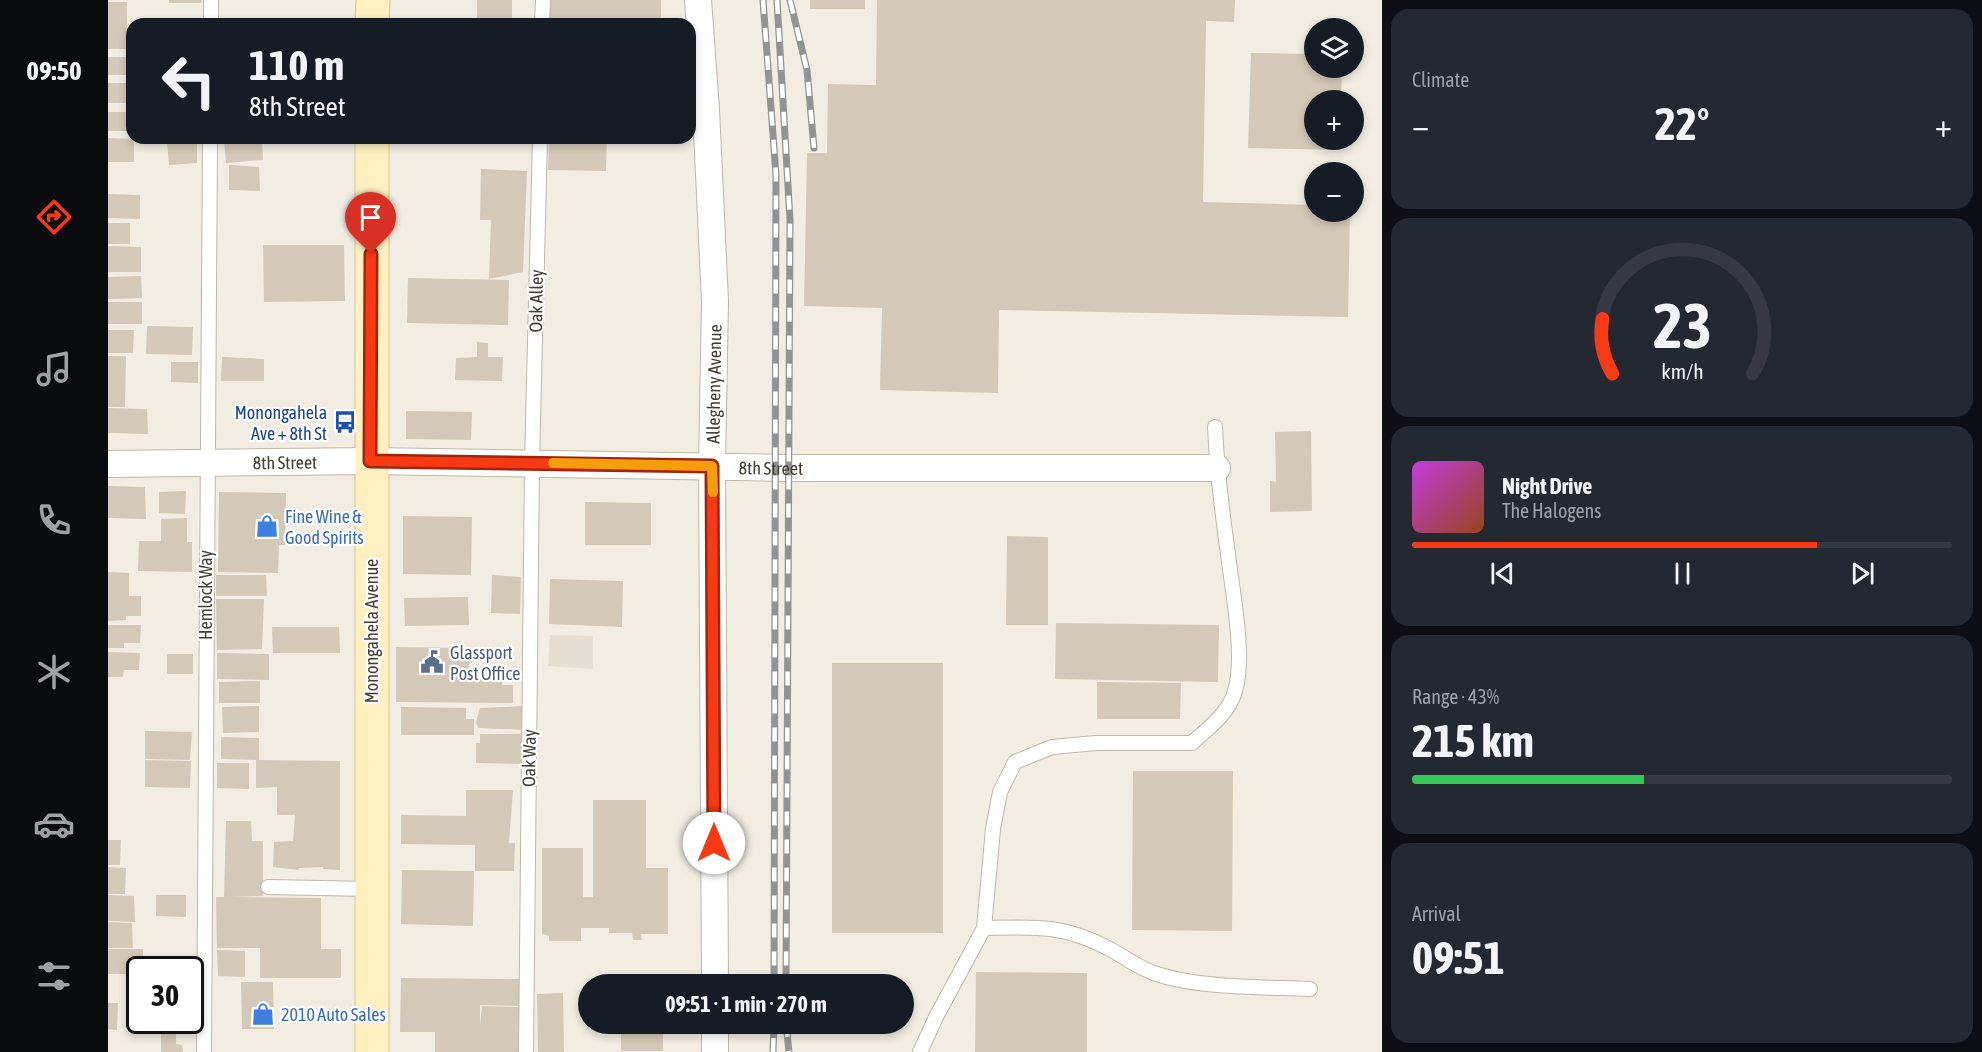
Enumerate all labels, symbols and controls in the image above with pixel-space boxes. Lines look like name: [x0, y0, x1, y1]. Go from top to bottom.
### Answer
map controls: [1304, 18, 1364, 222]
button: layers: [1304, 18, 1364, 78]
text: 110 m: [249, 41, 344, 89]
icon: left: [150, 42, 228, 120]
text: 09:50: [26, 55, 82, 86]
text: Climate: [1412, 68, 1469, 91]
button: +: [1304, 90, 1364, 150]
text: 8th Street: [249, 91, 346, 122]
text: 22°: [1655, 98, 1709, 150]
text: −: [1412, 106, 1429, 144]
text: +: [1935, 106, 1952, 144]
button: −: [1304, 162, 1364, 222]
pin: [345, 192, 396, 254]
icon: directions: [33, 196, 75, 238]
icon: arrive: [354, 201, 387, 234]
street label: Oak Alley: [525, 269, 547, 333]
text: 23: [1653, 291, 1711, 362]
street label: Allegheny Avenue: [702, 324, 726, 444]
icon: music: [33, 348, 75, 390]
text: km/h: [1661, 360, 1703, 385]
place label: Monongahela Ave + 8th St: [235, 402, 327, 444]
bus stop icon: Monongahela Ave + 8th St: [332, 409, 358, 435]
street label: 8th Street: [253, 451, 317, 473]
street label: 8th Street: [739, 457, 803, 479]
text: Night Drive: [1502, 473, 1592, 499]
icon: phone: [33, 499, 75, 541]
text: The Halogens: [1502, 499, 1601, 522]
place label: Fine Wine & Good Spirits: [285, 506, 364, 548]
shop icon: Fine Wine & Good Spirits: [254, 513, 280, 539]
street label: Hemlock Way: [195, 550, 216, 640]
icon: previous: [1486, 557, 1519, 590]
icon: pause: [1666, 557, 1699, 590]
icon: next: [1846, 557, 1879, 590]
street label: Monongahela Avenue: [361, 559, 382, 703]
place label: Glassport Post Office: [450, 642, 520, 684]
public building icon: Glassport Post Office: [419, 649, 445, 675]
icon: climate: [33, 651, 75, 693]
text: Range · 43%: [1412, 685, 1499, 708]
text: 215 km: [1412, 715, 1534, 767]
street label: Oak Way: [518, 729, 540, 787]
icon: car: [33, 803, 75, 845]
position arrow: [682, 811, 746, 875]
text: Arrival: [1412, 902, 1461, 925]
text: 09:51: [1412, 932, 1505, 984]
icon: filters: [33, 955, 75, 997]
speed limit sign: 30: [126, 956, 204, 1034]
text: 09:51 · 1 min · 270 m: [665, 991, 827, 1017]
shop icon: 2010 Auto Sales: [250, 1001, 276, 1027]
place label: 2010 Auto Sales: [281, 1004, 386, 1025]

